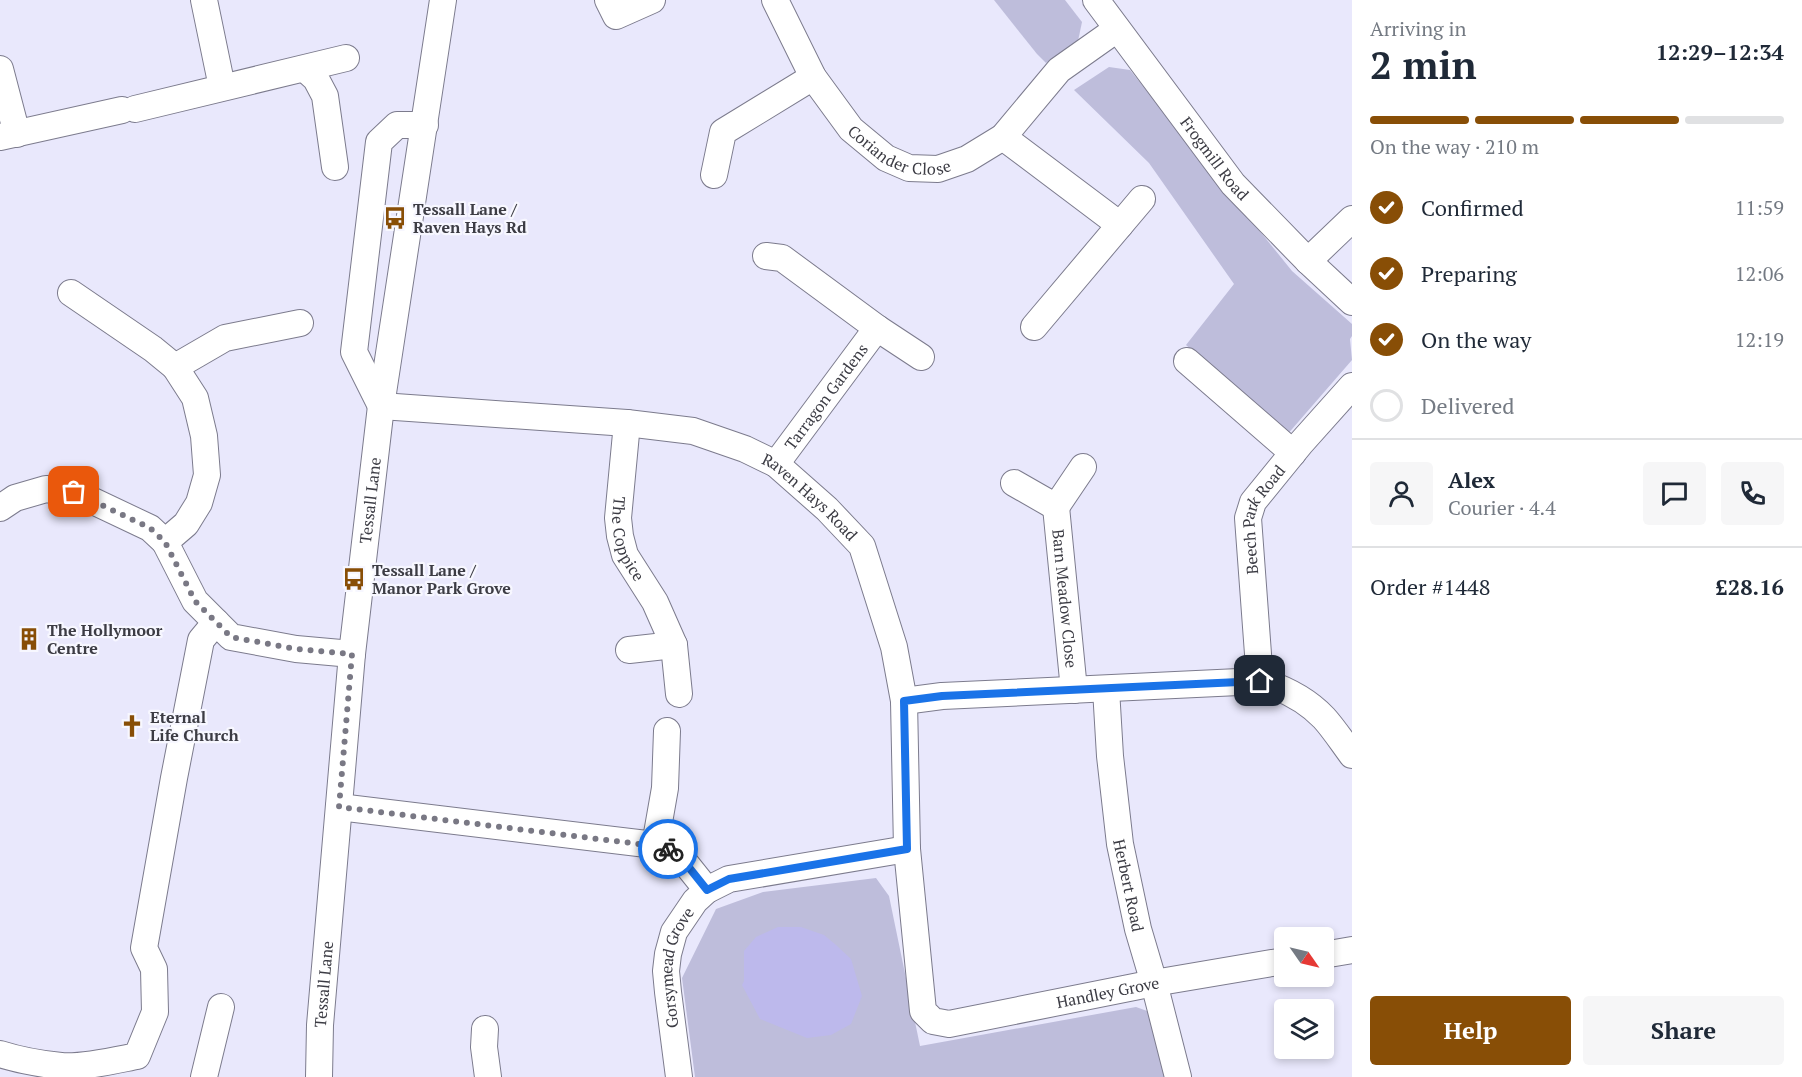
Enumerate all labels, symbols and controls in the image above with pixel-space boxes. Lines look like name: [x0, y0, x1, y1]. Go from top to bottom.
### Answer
text: Arriving in: [1370, 15, 1466, 42]
text: 12:29–12:34: [1656, 37, 1784, 66]
text: 2 min: [1370, 38, 1477, 90]
street label: Frogmill Road: [1176, 112, 1254, 205]
street label: Coriander Close: [843, 120, 954, 180]
text: On the way · 210 m: [1370, 133, 1539, 160]
icon: check: [1370, 191, 1403, 224]
text: Confirmed: [1421, 193, 1524, 222]
text: 11:59: [1735, 194, 1784, 221]
place label: Tessall Lane / Raven Hays Rd: [413, 198, 527, 238]
bus stop icon: Tessall Lane / Raven Hays Rd: [382, 205, 408, 231]
icon: check: [1370, 257, 1403, 290]
text: Preparing: [1421, 259, 1517, 288]
text: 12:06: [1735, 260, 1784, 287]
icon: check: [1370, 323, 1403, 356]
text: On the way: [1421, 325, 1531, 354]
text: 12:19: [1735, 326, 1784, 353]
street label: Tarragon Gardens: [779, 339, 873, 454]
text: Delivered: [1421, 391, 1514, 420]
street label: Raven Hays Road: [758, 448, 862, 546]
street label: Tessall Lane: [354, 456, 386, 545]
street label: Beech Park Road: [1237, 460, 1290, 575]
button: person: [1370, 462, 1433, 525]
button: chat: [1643, 462, 1706, 525]
button: phone: [1721, 462, 1784, 525]
text: Alex: [1448, 465, 1495, 494]
pin: [48, 466, 99, 517]
icon: bag: [57, 475, 90, 508]
text: Courier · 4.4: [1448, 494, 1556, 521]
street label: The Coppice: [607, 496, 650, 585]
street label: Barn Meadow Close: [1047, 528, 1083, 669]
place label: Tessall Lane / Manor Park Grove: [372, 559, 511, 599]
bus stop icon: Tessall Lane / Manor Park Grove: [341, 566, 367, 592]
text: Order #1448: [1370, 572, 1490, 601]
text: £28.16: [1715, 572, 1784, 601]
place label: The Hollymoor Centre: [47, 619, 162, 659]
building icon: The Hollymoor Centre: [16, 626, 42, 652]
pin: [1234, 655, 1285, 706]
icon: home: [1243, 664, 1276, 697]
place label: Eternal Life Church: [150, 706, 240, 746]
church icon: Eternal Life Church: [119, 713, 145, 739]
courier: [638, 819, 698, 879]
icon: bike: [652, 833, 685, 866]
street label: Herbert Road: [1108, 837, 1149, 934]
street label: Gorsymead Grove: [655, 903, 699, 1030]
north arrow: [1274, 927, 1334, 987]
map controls: [1274, 927, 1334, 1059]
street label: Tessall Lane: [309, 940, 338, 1028]
street label: Handley Grove: [1054, 971, 1161, 1013]
button: Help: [1370, 996, 1571, 1065]
button: Share: [1583, 996, 1784, 1065]
button: layers: [1274, 999, 1334, 1059]

